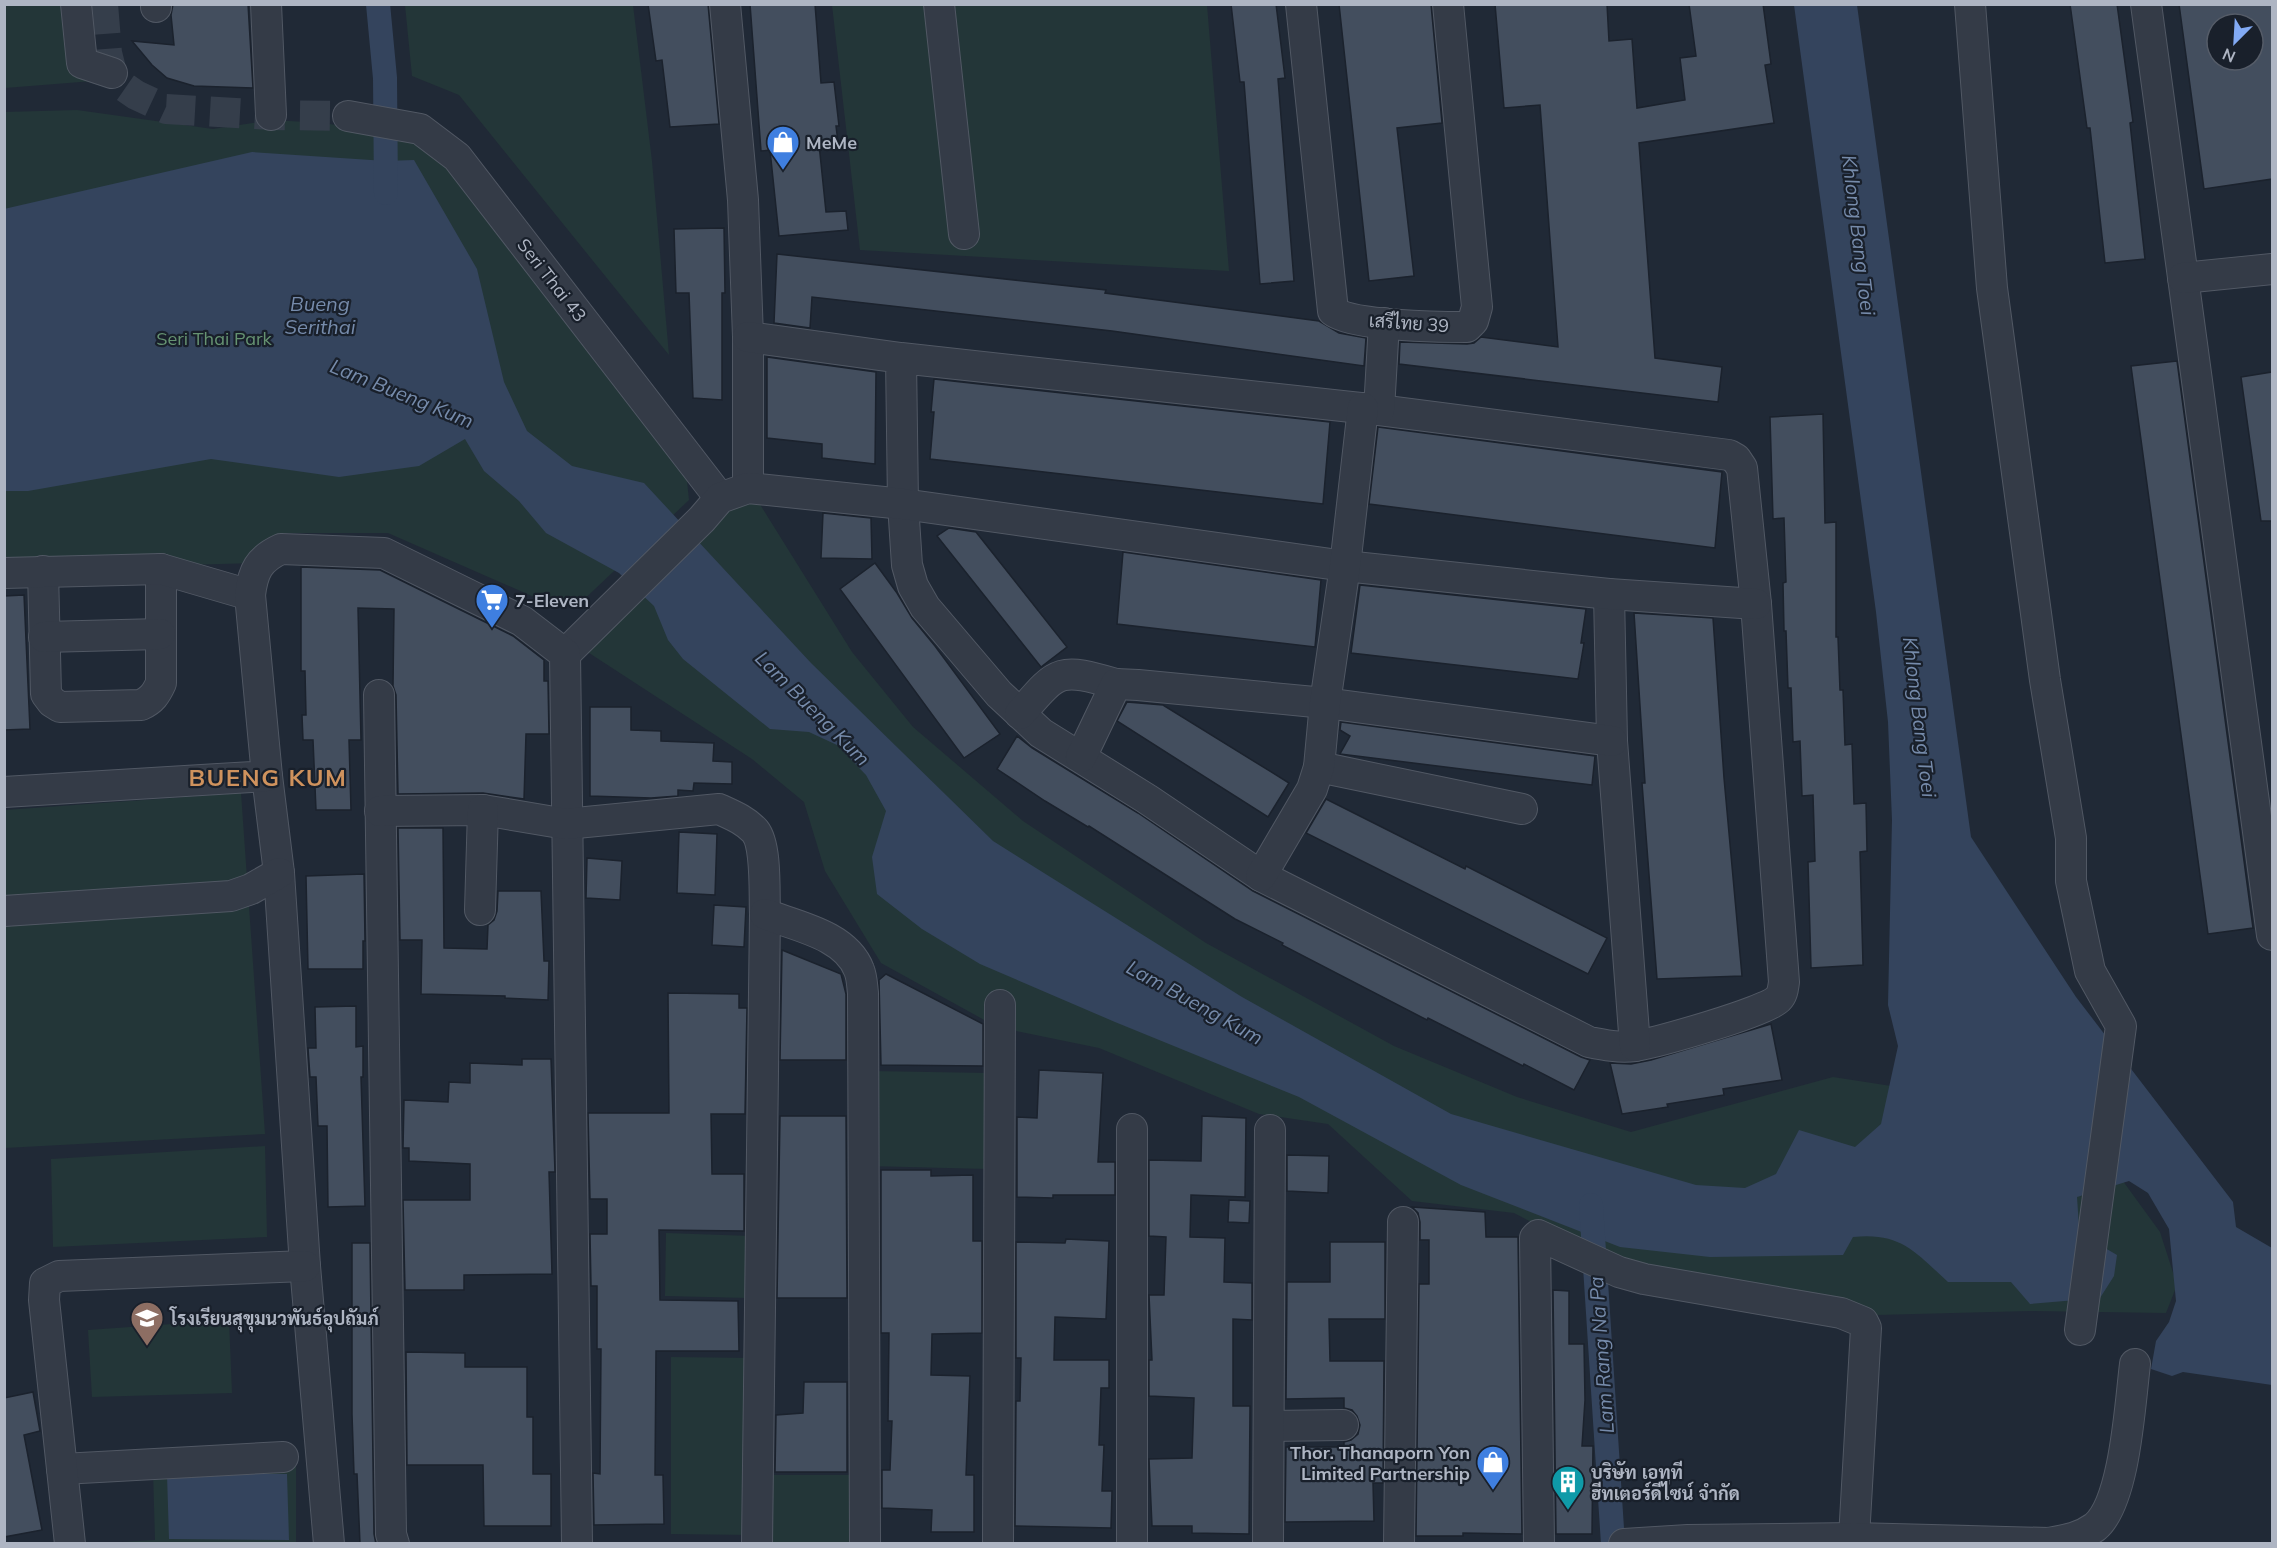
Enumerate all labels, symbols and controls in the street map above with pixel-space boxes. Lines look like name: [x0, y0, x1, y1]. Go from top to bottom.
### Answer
north arrow: [2205, 12, 2265, 72]
text: N: [2219, 44, 2238, 67]
shop icon: MeMe: [765, 124, 801, 171]
place label: MeMe: [806, 131, 857, 154]
water label: Khlong Bang Toei: [1837, 153, 1881, 317]
street label: Seri Thai 43: [512, 234, 592, 326]
water label: Bueng Serithai: [285, 291, 356, 339]
street label: เสรีไทย 39: [1368, 308, 1450, 337]
park label: Seri Thai Park: [156, 327, 273, 350]
water label: Lam Bueng Kum: [327, 353, 477, 433]
supermarket icon: 7-Eleven: [474, 582, 510, 629]
place label: 7-Eleven: [515, 589, 589, 612]
water label: Khlong Bang Toei: [1898, 635, 1942, 799]
water label: Lam Bueng Kum: [750, 645, 876, 771]
district label: BUENG KUM: [189, 762, 347, 792]
water label: Lam Bueng Kum: [1122, 954, 1268, 1050]
water label: Lam Rang Na Pa: [1583, 1276, 1619, 1434]
school or university icon: โรงเรียนสุขุมนวพันธ์อุปถัมภ์: [129, 1300, 165, 1347]
place label: โรงเรียนสุขุมนวพันธ์อุปถัมภ์: [169, 1306, 380, 1333]
place label: Thor. Thanaporn Yon Limited Partnership: [1290, 1441, 1470, 1485]
shop icon: Thor. Thanaporn Yon Limited Partnership: [1475, 1444, 1511, 1491]
place label: บริษัท เอทูที ฮีทเตอร์ดีไซน์ จำกัด: [1591, 1460, 1740, 1505]
building icon: บริษัท เอทูที ฮีทเตอร์ดีไซน์ จำกัด: [1550, 1464, 1586, 1511]

